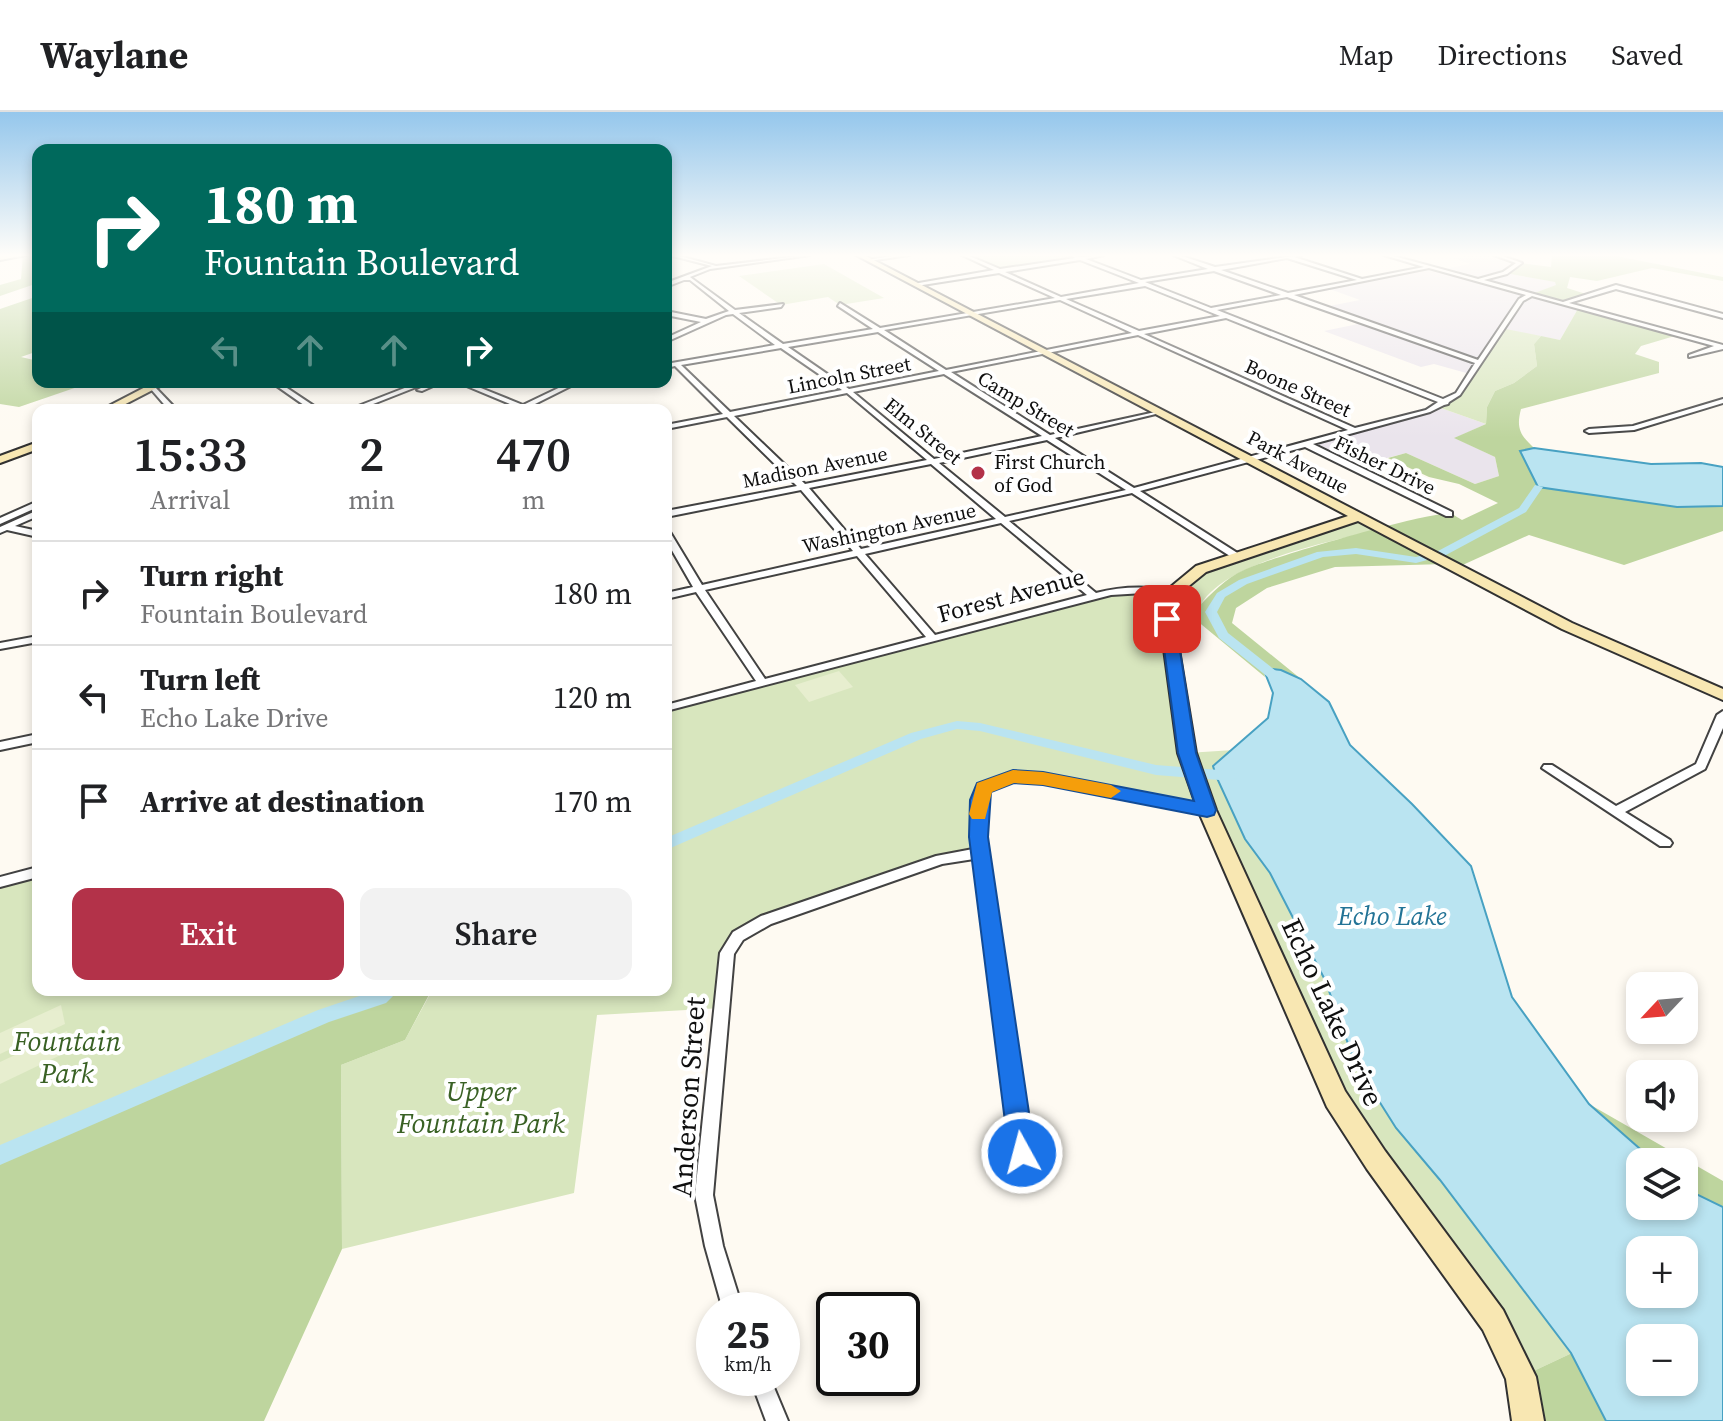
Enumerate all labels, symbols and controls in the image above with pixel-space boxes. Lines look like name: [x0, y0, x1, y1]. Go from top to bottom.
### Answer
text: Waylane: [40, 29, 188, 81]
text: Map: [1339, 36, 1394, 74]
text: Directions: [1438, 36, 1567, 74]
text: Saved: [1611, 36, 1683, 74]
text: 180 m: [204, 165, 358, 242]
icon: right: [72, 176, 176, 280]
text: Fountain Boulevard: [204, 238, 519, 287]
icon: left: [204, 328, 248, 372]
icon: ahead: [288, 328, 332, 372]
icon: ahead: [372, 328, 416, 372]
icon: right: [456, 328, 500, 372]
street label: Lincoln Street: [785, 349, 914, 401]
street label: Boone Street: [1241, 352, 1356, 424]
street label: Camp Street: [972, 364, 1080, 444]
street label: Elm Street: [878, 391, 968, 471]
text: 15:33: [133, 421, 247, 487]
text: 2: [359, 421, 384, 487]
text: 470: [496, 421, 571, 487]
street label: Park Avenue: [1242, 423, 1354, 501]
street label: Fisher Drive: [1330, 428, 1440, 502]
street label: Madison Avenue: [740, 439, 890, 495]
place label: First Church of God: [994, 448, 1105, 499]
marker: First Church of God: [969, 464, 987, 482]
text: Arrival: [150, 482, 230, 518]
text: min: [348, 482, 395, 518]
text: m: [522, 482, 545, 518]
street label: Washington Avenue: [800, 496, 978, 560]
text: Turn right: [140, 555, 283, 596]
street label: Forest Avenue: [934, 560, 1088, 630]
icon: right: [72, 571, 116, 615]
text: 180 m: [553, 573, 632, 614]
pin: [1133, 585, 1201, 653]
text: Fountain Boulevard: [140, 596, 368, 632]
icon: arrive: [1145, 597, 1189, 641]
text: Turn left: [140, 659, 260, 700]
icon: left: [72, 675, 116, 719]
text: 120 m: [553, 677, 632, 718]
text: Echo Lake Drive: [140, 700, 328, 736]
icon: arrive: [72, 779, 116, 823]
text: Arrive at destination: [140, 781, 425, 822]
text: 170 m: [553, 781, 632, 822]
button: Exit: [72, 888, 344, 980]
button: Share: [360, 888, 632, 980]
water label: Echo Lake: [1336, 898, 1447, 934]
street label: Echo Lake Drive: [1273, 912, 1393, 1112]
north arrow: [1626, 972, 1698, 1044]
map controls: [1626, 972, 1698, 1396]
street label: Anderson Street: [662, 995, 714, 1198]
park label: Fountain Park: [12, 1022, 121, 1092]
button: sound: [1626, 1060, 1698, 1132]
park label: Upper Fountain Park: [396, 1072, 566, 1142]
position arrow: [980, 1111, 1064, 1195]
button: layers: [1626, 1148, 1698, 1220]
button: +: [1626, 1236, 1698, 1308]
speed limit sign: 30: [816, 1292, 920, 1396]
text: 25: [726, 1307, 770, 1361]
button: −: [1626, 1324, 1698, 1396]
text: km/h: [724, 1350, 772, 1378]

